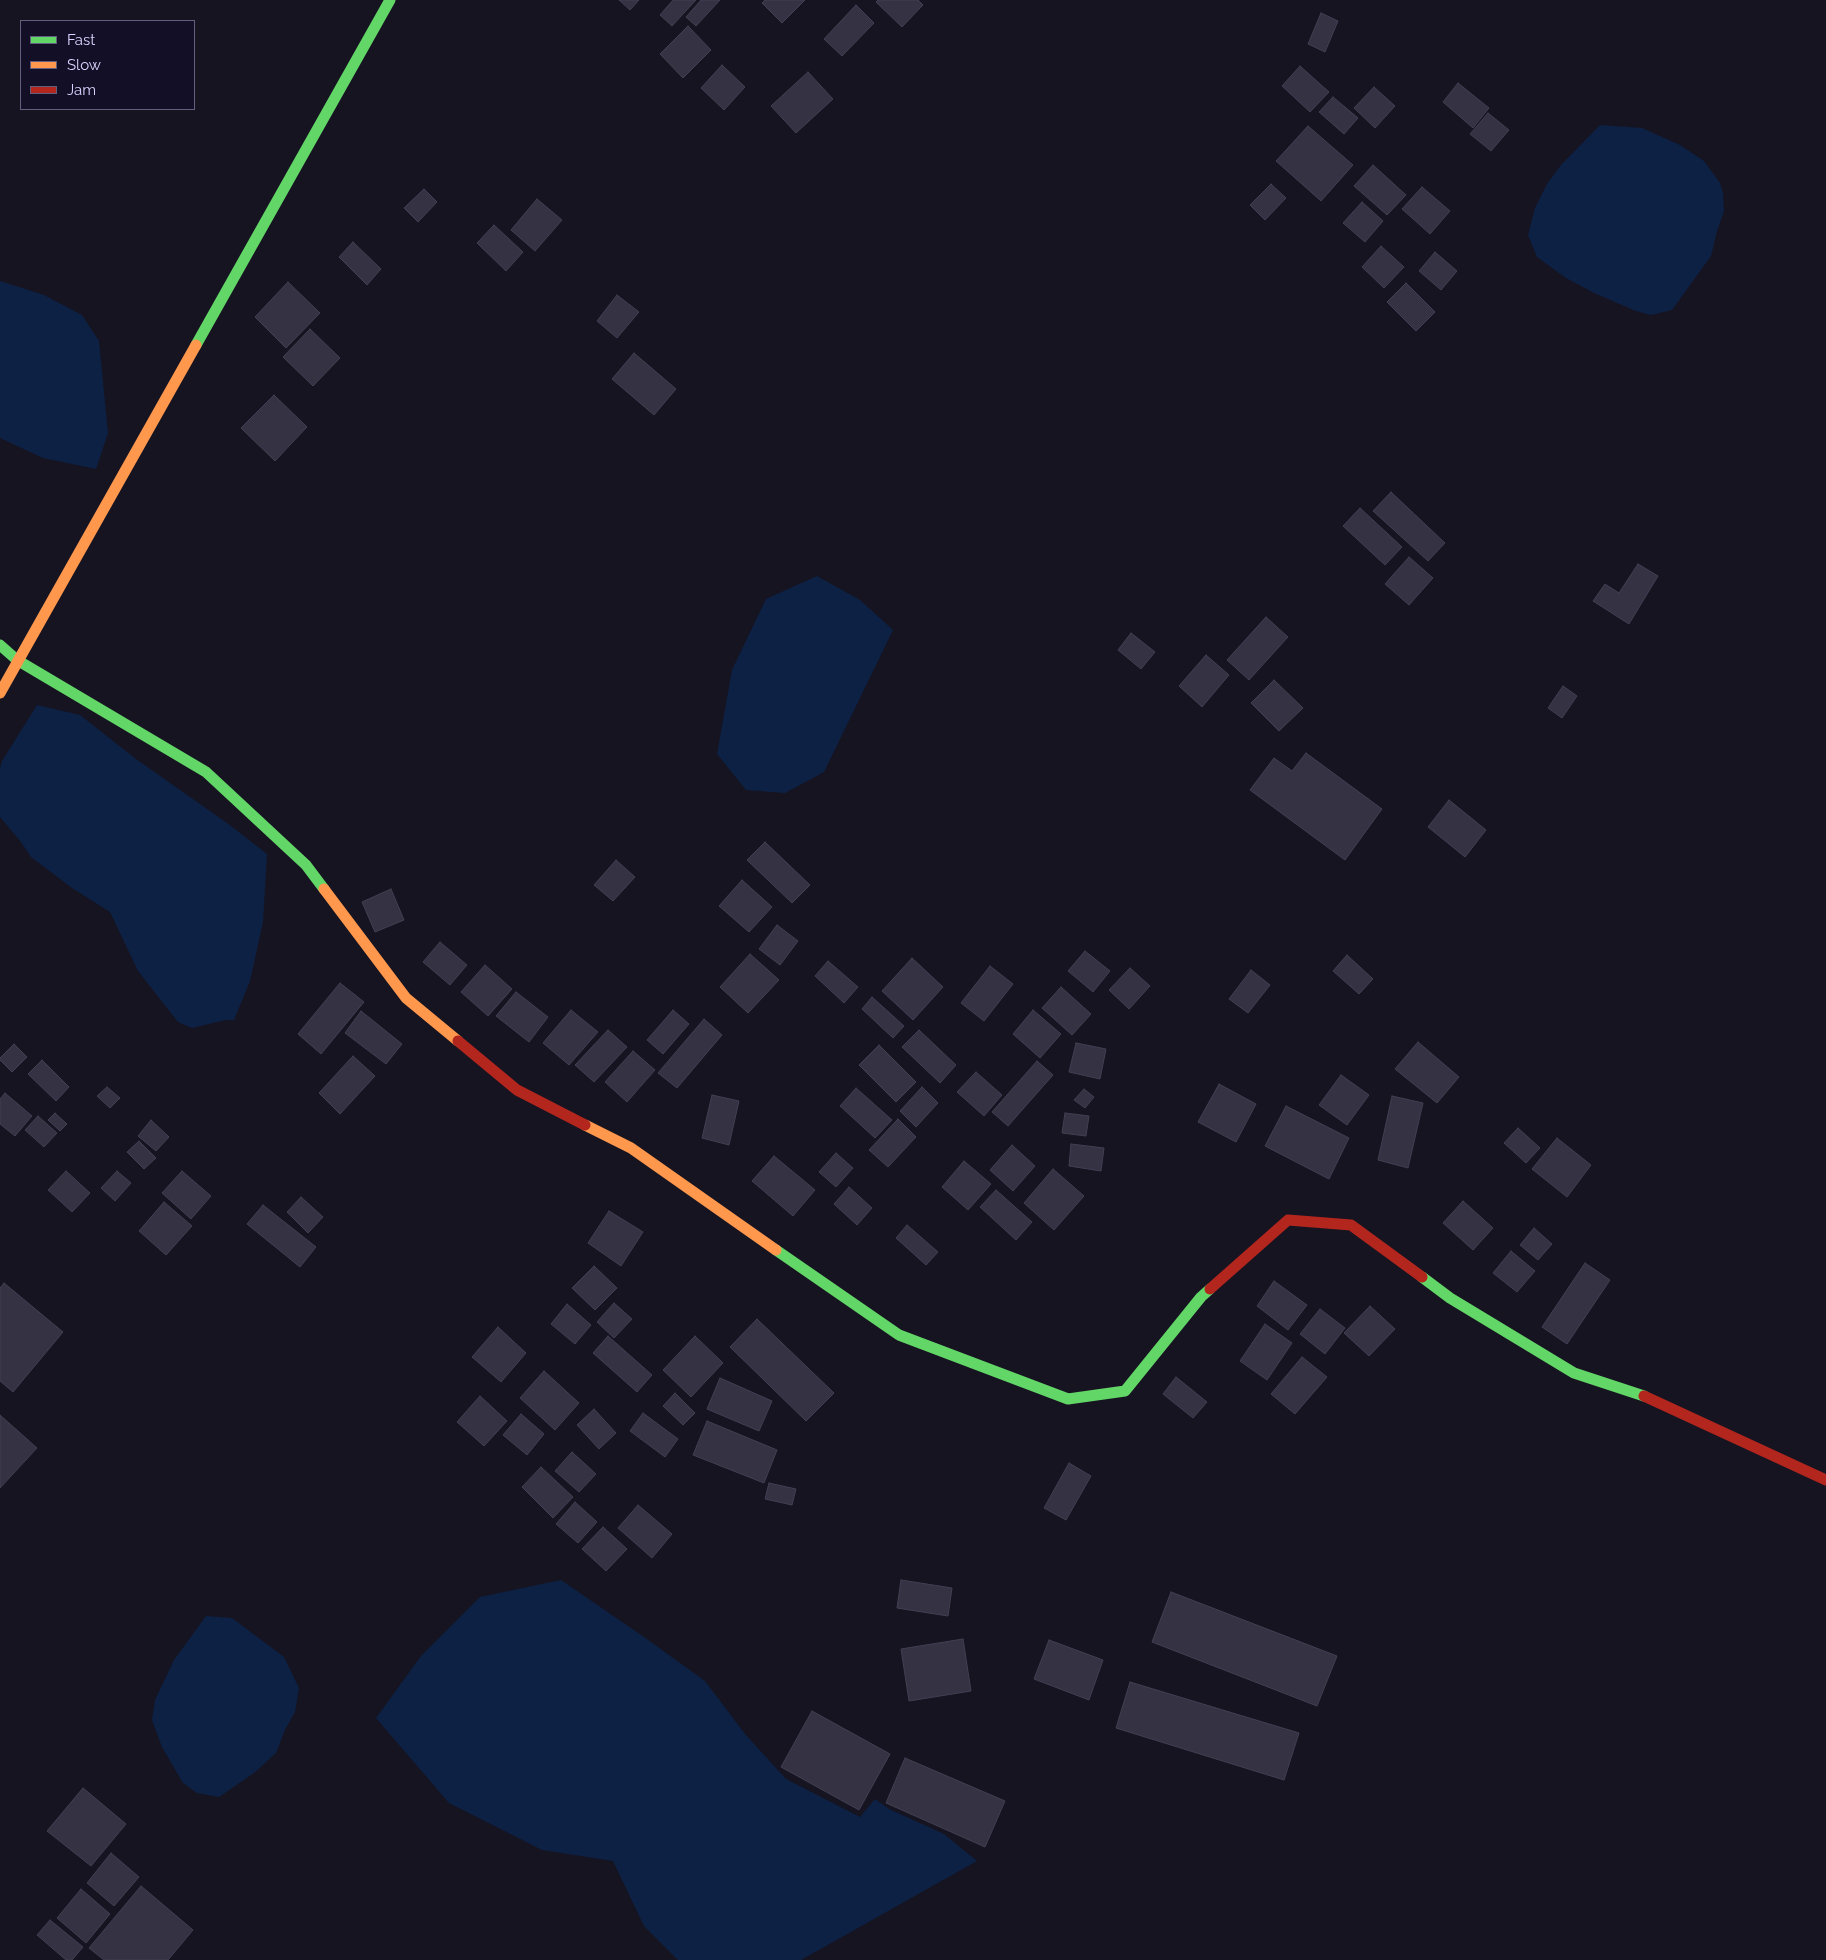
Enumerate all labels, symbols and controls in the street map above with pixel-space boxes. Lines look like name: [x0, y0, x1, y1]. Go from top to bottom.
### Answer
legend: [20, 20, 195, 110]
text: Fast: [67, 31, 95, 49]
text: Slow: [67, 56, 101, 74]
text: Jam: [67, 81, 96, 99]

